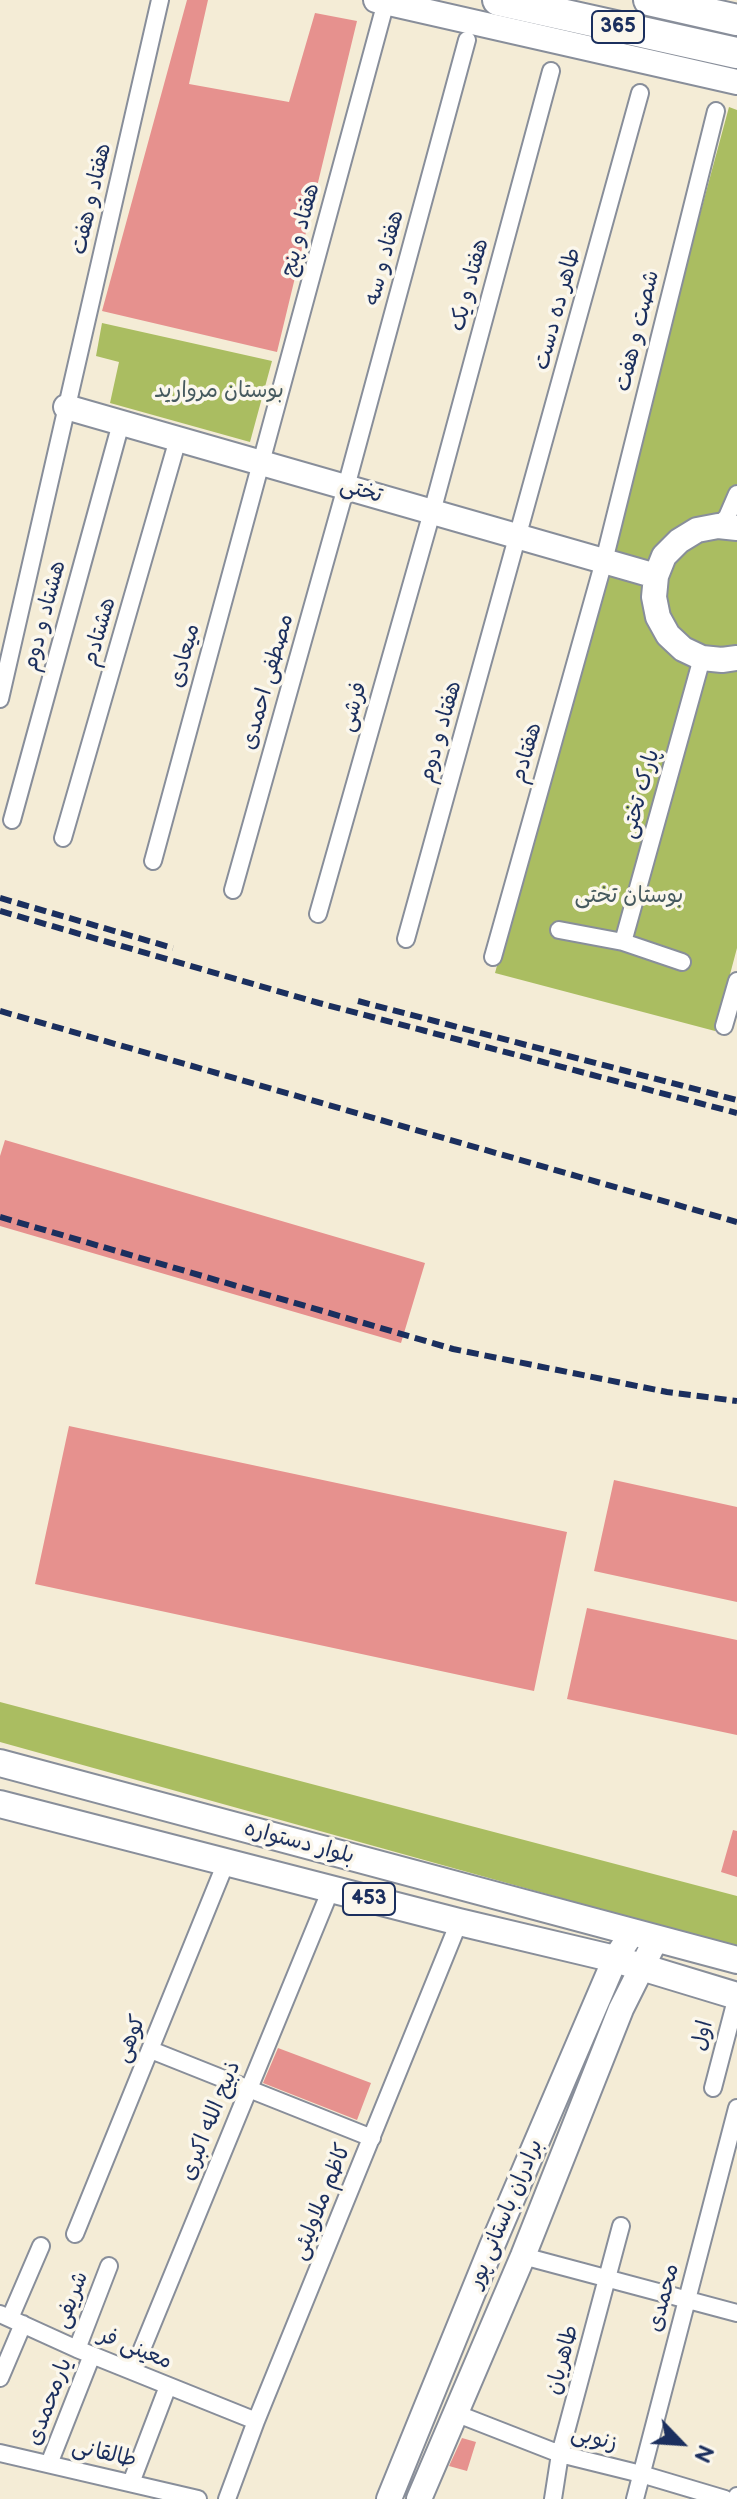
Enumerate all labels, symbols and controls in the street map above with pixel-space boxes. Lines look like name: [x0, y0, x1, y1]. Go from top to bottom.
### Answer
road number: 365: [592, 11, 644, 43]
street label: هفتاد و هفت: [66, 141, 118, 257]
street label: هفتاد و پنج: [276, 180, 326, 280]
street label: هفتاد و سه: [360, 207, 410, 309]
street label: هفتاد و یک: [445, 236, 495, 334]
street label: طاهر ده دست: [529, 245, 587, 373]
street label: شصت و هفت: [610, 268, 666, 394]
park label: بوستان مروارید: [154, 378, 284, 404]
street label: تختی: [337, 472, 385, 510]
street label: هشتاد و دوم: [18, 558, 72, 674]
street label: هشتادم: [78, 595, 122, 669]
street label: مصطفی احمدی: [236, 611, 300, 753]
street label: میعادی: [164, 621, 206, 691]
street label: هفتاد و دوم: [414, 678, 468, 786]
street label: فرشی: [334, 679, 374, 735]
street label: هفتادم: [506, 720, 548, 786]
street label: پارک تختی: [616, 746, 666, 842]
park label: بوستان تختی: [575, 883, 683, 909]
street label: بلوار دستواره: [241, 1816, 357, 1870]
road number: 453: [343, 1883, 395, 1915]
street label: کوهی: [110, 2011, 152, 2067]
street label: اول: [687, 2018, 719, 2054]
street label: ذبیح الله اکبری: [175, 2057, 247, 2185]
street label: برادران باستانی پور: [463, 2136, 549, 2292]
street label: کاظم ملاولیئی: [287, 2140, 357, 2264]
street label: محمدی: [642, 2261, 686, 2335]
street label: شریفی: [49, 2268, 95, 2332]
street label: معینی فر: [94, 2322, 176, 2376]
street label: طاهریان: [541, 2322, 585, 2398]
street label: یارمحمدی: [21, 2355, 79, 2449]
north arrow: [641, 2403, 721, 2483]
street label: زنوبی: [568, 2421, 620, 2457]
street label: طالقانی: [69, 2434, 139, 2474]
text: N: [687, 2440, 719, 2467]

